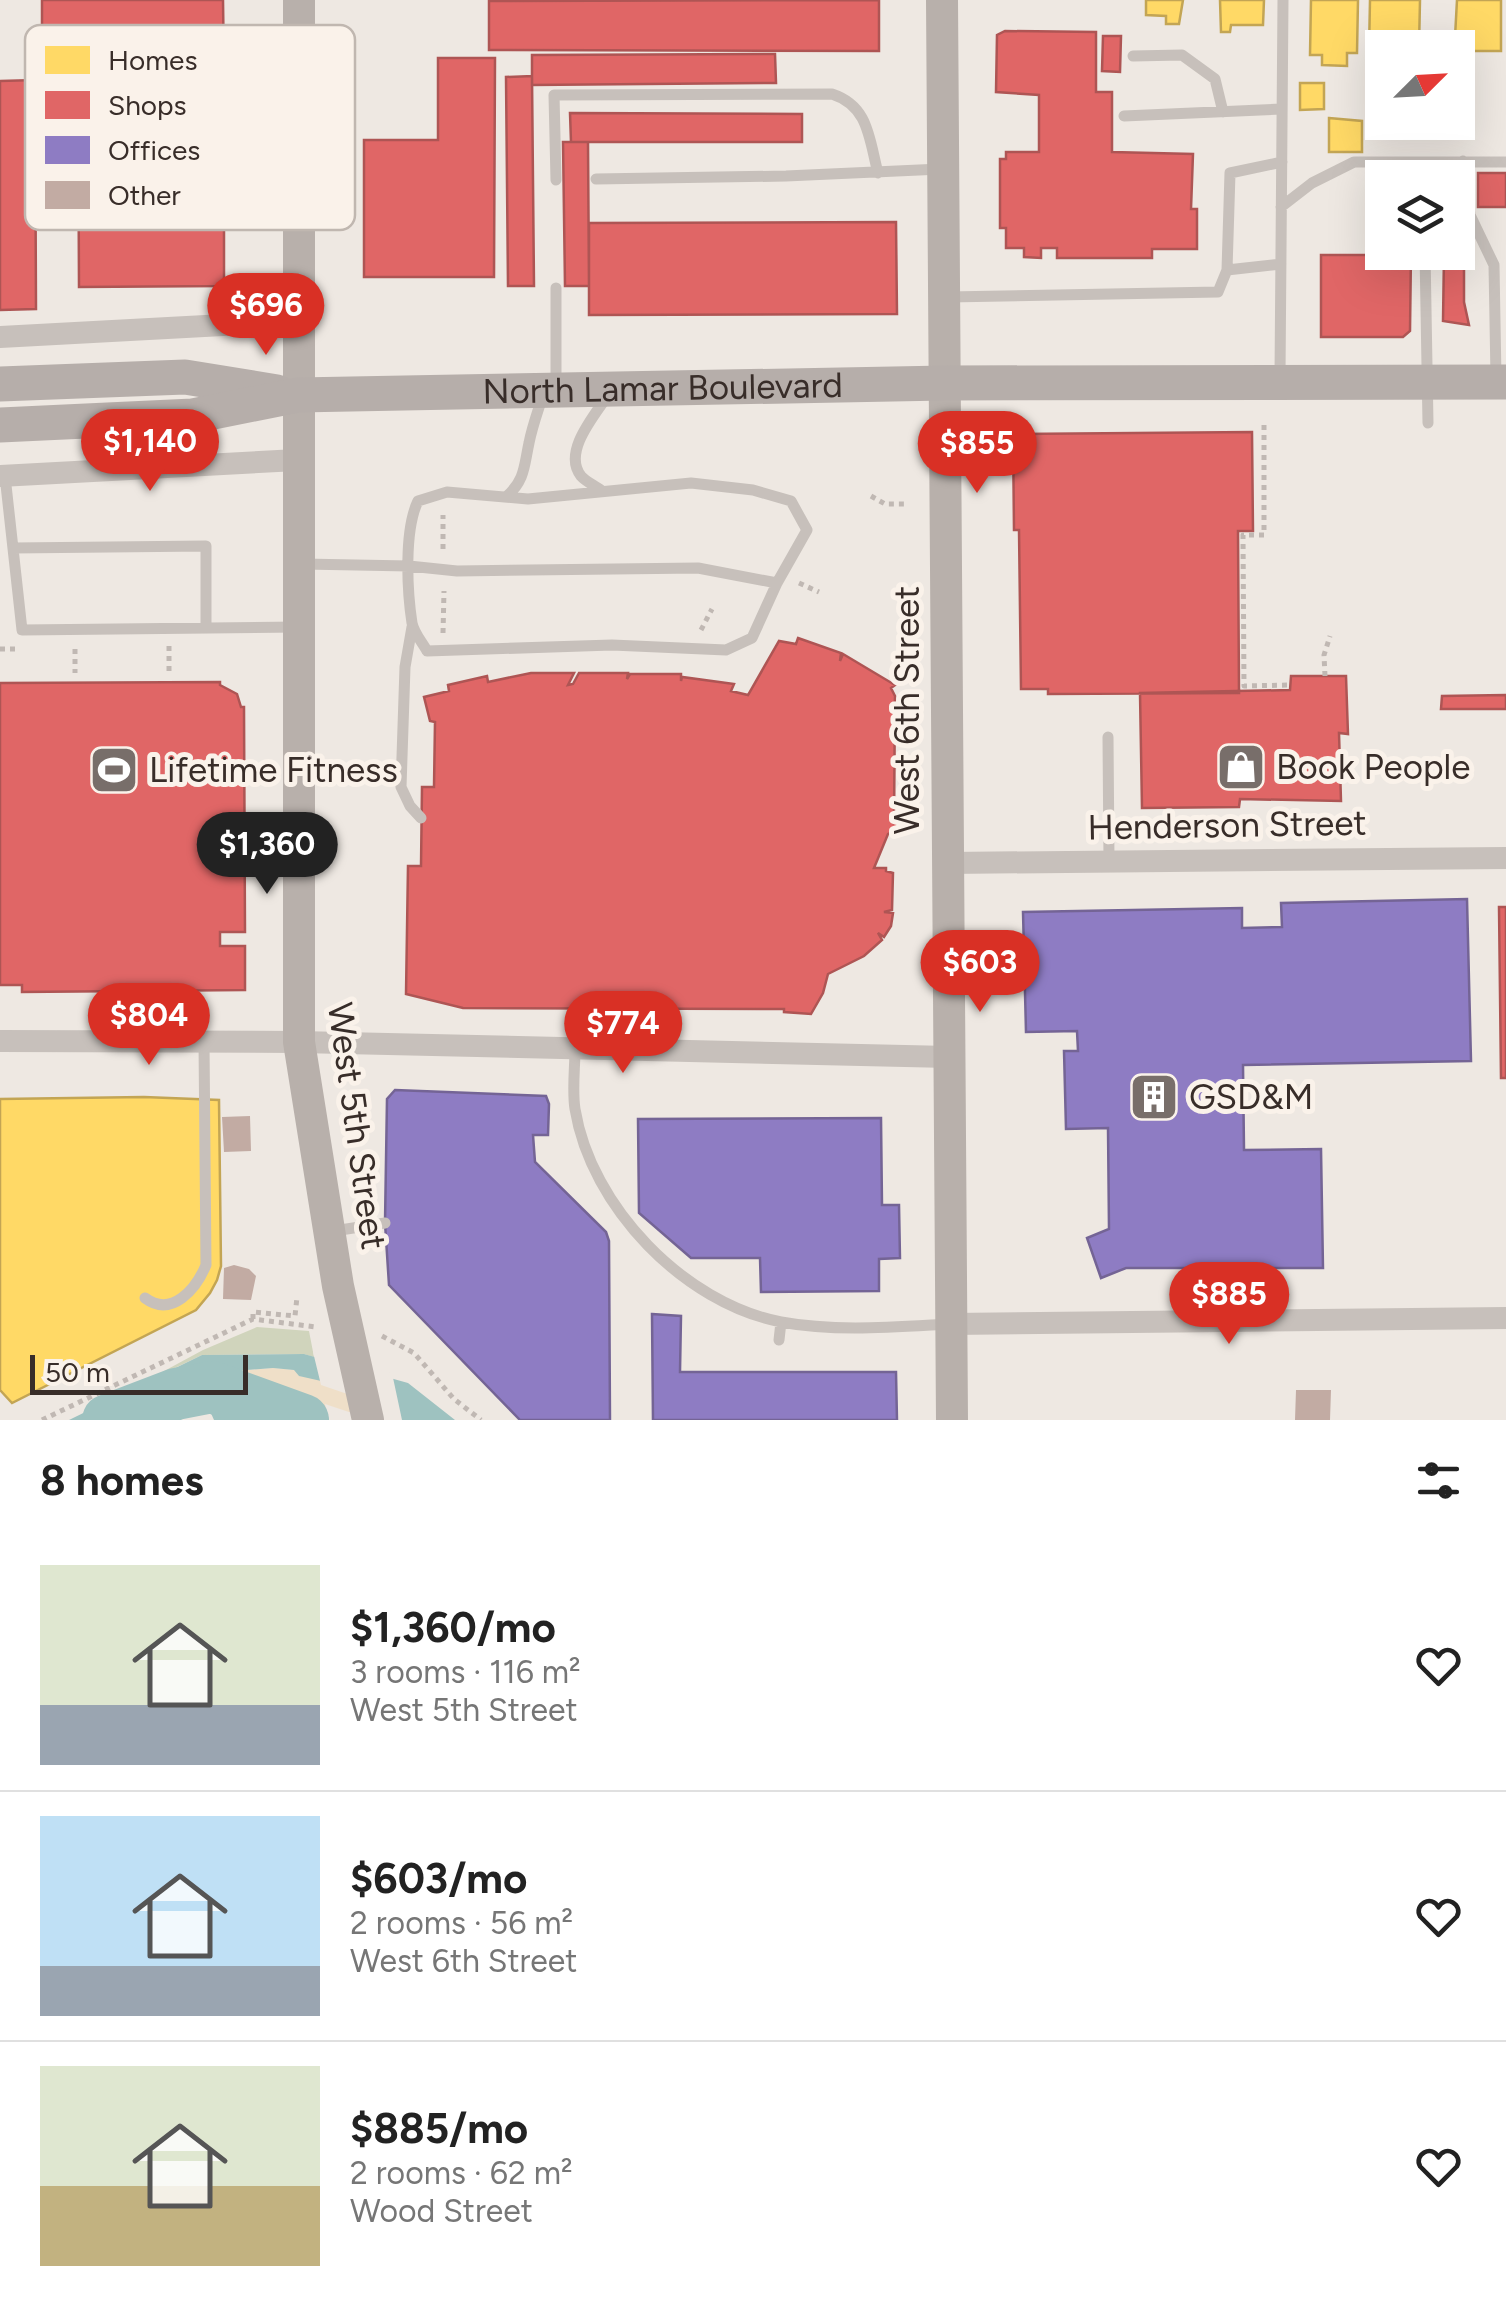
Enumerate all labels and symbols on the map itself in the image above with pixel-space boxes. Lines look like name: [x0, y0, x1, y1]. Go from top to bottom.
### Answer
legend: [25, 25, 355, 230]
north arrow: [1365, 30, 1475, 140]
text: Homes: [108, 43, 197, 77]
text: Shops: [108, 88, 187, 122]
text: Offices: [108, 133, 200, 167]
text: Other: [108, 178, 181, 212]
pin: $696: [207, 273, 325, 358]
street label: North Lamar Boulevard: [482, 364, 843, 413]
pin: $1,140: [69, 409, 231, 494]
pin: $855: [918, 411, 1036, 496]
street label: West 6th Street: [886, 586, 928, 834]
shop icon: Book People: [1215, 741, 1267, 793]
sports icon: Lifetime Fitness: [88, 744, 140, 796]
place label: Book People: [1276, 746, 1470, 788]
place label: Lifetime Fitness: [149, 749, 398, 791]
street label: Henderson Street: [1087, 802, 1367, 848]
pin: $1,360: [186, 812, 348, 897]
pin: $603: [921, 930, 1039, 1015]
pin: $804: [90, 983, 208, 1068]
pin: $774: [564, 991, 682, 1076]
street label: West 5th Street: [319, 1000, 395, 1252]
building icon: GSD&M: [1128, 1071, 1180, 1123]
place label: GSD&M: [1189, 1076, 1313, 1118]
pin: $885: [1170, 1262, 1288, 1347]
scale bar: [30, 1350, 248, 1394]

